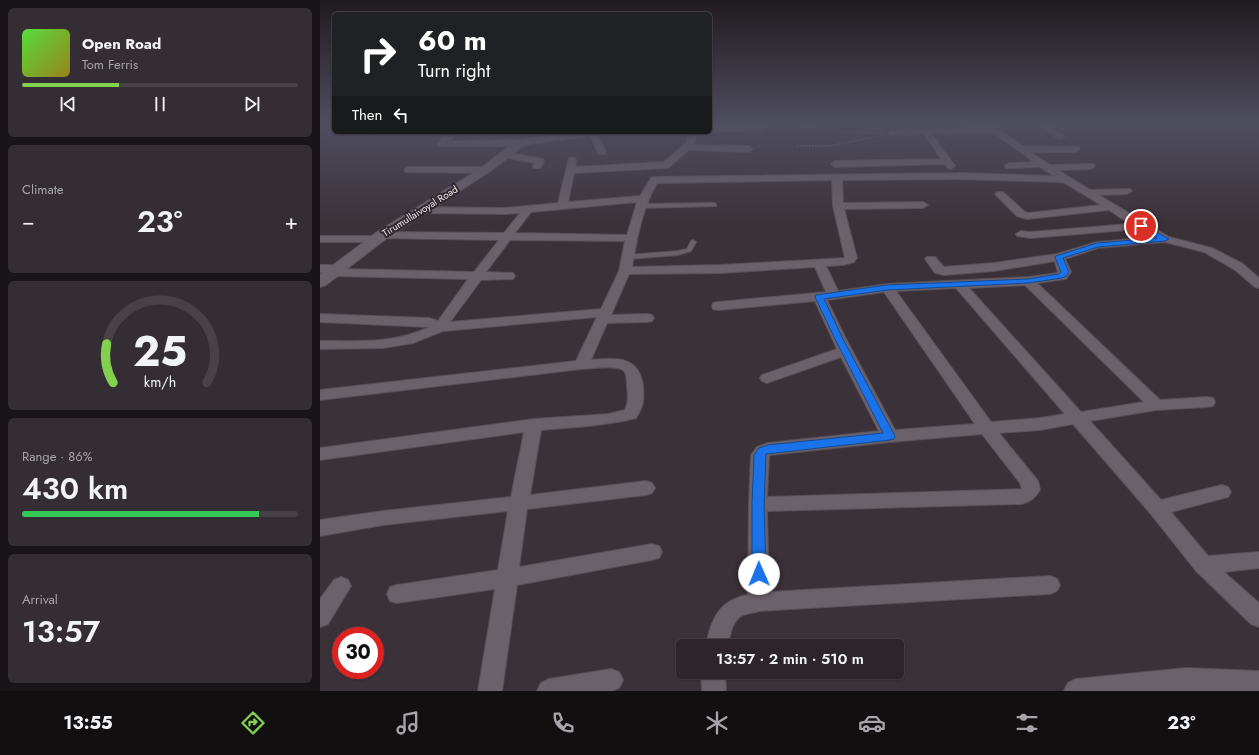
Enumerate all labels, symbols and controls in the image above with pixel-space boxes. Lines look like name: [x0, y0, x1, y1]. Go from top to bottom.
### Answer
text: 60 m: [418, 20, 487, 61]
icon: right: [352, 28, 404, 80]
text: Open Road: [82, 33, 161, 55]
text: Tom Ferris: [82, 55, 138, 74]
text: Turn right: [418, 58, 490, 84]
icon: previous: [57, 93, 79, 115]
icon: pause: [149, 93, 171, 115]
icon: next: [241, 93, 263, 115]
text: Then: [352, 104, 382, 126]
icon: left: [390, 104, 412, 126]
text: Climate: [22, 180, 63, 199]
street label: Tirumullaivoyal Road: [379, 182, 461, 240]
text: 23°: [137, 200, 182, 243]
text: −: [22, 205, 35, 237]
text: +: [284, 205, 298, 237]
pin: [1124, 209, 1158, 243]
icon: arrive: [1130, 215, 1152, 237]
text: 25: [133, 321, 187, 382]
text: km/h: [144, 372, 176, 392]
text: Range · 86%: [22, 447, 93, 466]
text: 430 km: [22, 467, 128, 510]
position arrow: [738, 553, 780, 595]
text: Arrival: [22, 590, 58, 609]
text: 13:57: [22, 610, 100, 653]
speed limit sign: 30: [332, 627, 384, 679]
text: 13:57 · 2 min · 510 m: [716, 648, 864, 670]
icon: directions: [239, 709, 267, 737]
icon: music: [394, 709, 422, 737]
icon: phone: [549, 709, 577, 737]
icon: climate: [703, 709, 731, 737]
icon: car: [858, 709, 886, 737]
icon: filters: [1013, 709, 1041, 737]
text: 13:55: [63, 710, 113, 736]
text: 23°: [1167, 710, 1196, 736]

